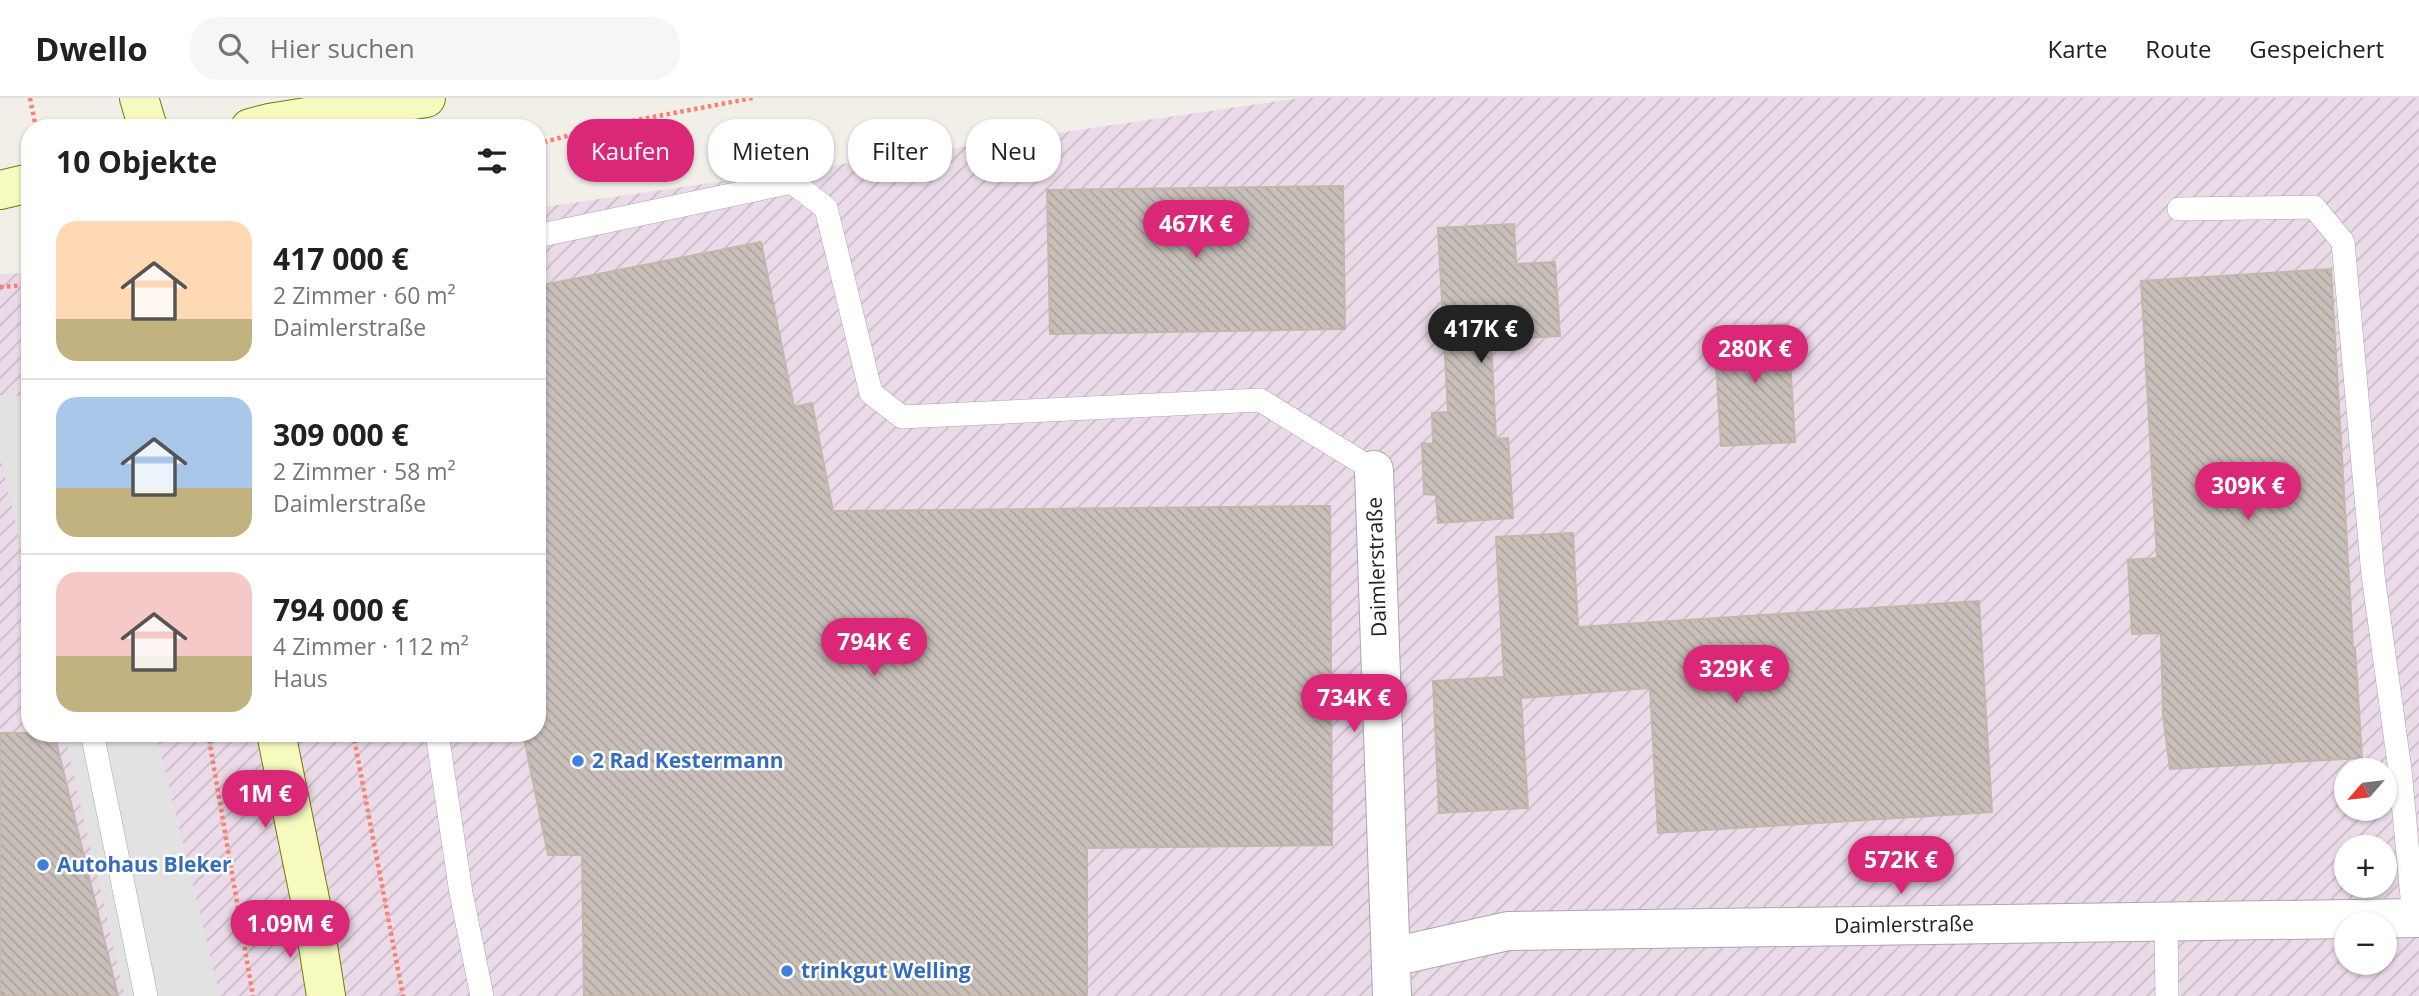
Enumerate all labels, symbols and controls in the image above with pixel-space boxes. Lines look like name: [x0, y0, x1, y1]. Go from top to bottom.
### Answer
search box: [190, 17, 680, 80]
text: Dwello: [35, 26, 148, 71]
icon: search: [214, 29, 252, 67]
text: Hier suchen: [270, 30, 415, 66]
text: Karte: [2047, 32, 2107, 65]
text: Route: [2145, 32, 2211, 65]
text: Gespeichert: [2249, 32, 2384, 65]
chip: Kaufen: [567, 119, 694, 182]
chip: Mieten: [708, 119, 834, 182]
chip: Filter: [848, 119, 952, 182]
chip: Neu: [966, 119, 1061, 182]
text: 10 Objekte: [56, 141, 217, 182]
icon: filters: [473, 142, 511, 180]
pin: 467K €: [1139, 200, 1253, 260]
text: 467K €: [1159, 207, 1233, 239]
text: 417 000 €: [273, 238, 409, 279]
icon: home: [112, 249, 196, 333]
text: 2 Zimmer · 60 m²: [273, 279, 456, 311]
pin: 417K €: [1424, 306, 1538, 365]
text: Daimlerstraße: [273, 311, 426, 343]
text: 417K €: [1444, 312, 1518, 344]
pin: 280K €: [1698, 326, 1812, 385]
text: 280K €: [1718, 332, 1792, 364]
text: 309 000 €: [273, 414, 409, 455]
icon: home: [112, 425, 196, 509]
text: 2 Zimmer · 58 m²: [273, 455, 456, 487]
pin: 309K €: [2191, 462, 2305, 522]
text: 309K €: [2211, 469, 2285, 501]
text: Daimlerstraße: [273, 487, 426, 519]
street label: Daimlerstraße: [1360, 497, 1392, 637]
text: 794 000 €: [273, 589, 409, 630]
icon: home: [112, 600, 196, 684]
pin: 794K €: [817, 618, 931, 678]
text: 794K €: [837, 625, 911, 657]
text: 4 Zimmer · 112 m²: [273, 630, 469, 662]
pin: 329K €: [1679, 646, 1793, 705]
text: 329K €: [1699, 652, 1773, 684]
text: Haus: [273, 662, 328, 694]
pin: 734K €: [1297, 674, 1411, 734]
text: 734K €: [1317, 681, 1391, 713]
place label: 2 Rad Kestermann: [592, 746, 784, 774]
marker: 2 Rad Kestermann: [570, 753, 586, 769]
north arrow: [2334, 758, 2398, 821]
map controls: [2334, 758, 2397, 975]
pin: 1M €: [224, 770, 306, 830]
text: 1M €: [238, 777, 292, 809]
button: +: [2334, 835, 2397, 898]
pin: 572K €: [1844, 836, 1958, 896]
text: 572K €: [1864, 843, 1938, 875]
place label: Autohaus Bleker: [57, 850, 232, 878]
marker: Autohaus Bleker: [35, 857, 51, 873]
pin: 1.09M €: [225, 900, 355, 960]
text: 1.09M €: [247, 907, 333, 939]
street label: Daimlerstraße: [1834, 909, 1974, 939]
button: −: [2334, 912, 2397, 975]
place label: trinkgut Welling: [801, 956, 971, 984]
marker: trinkgut Welling: [779, 963, 795, 979]

